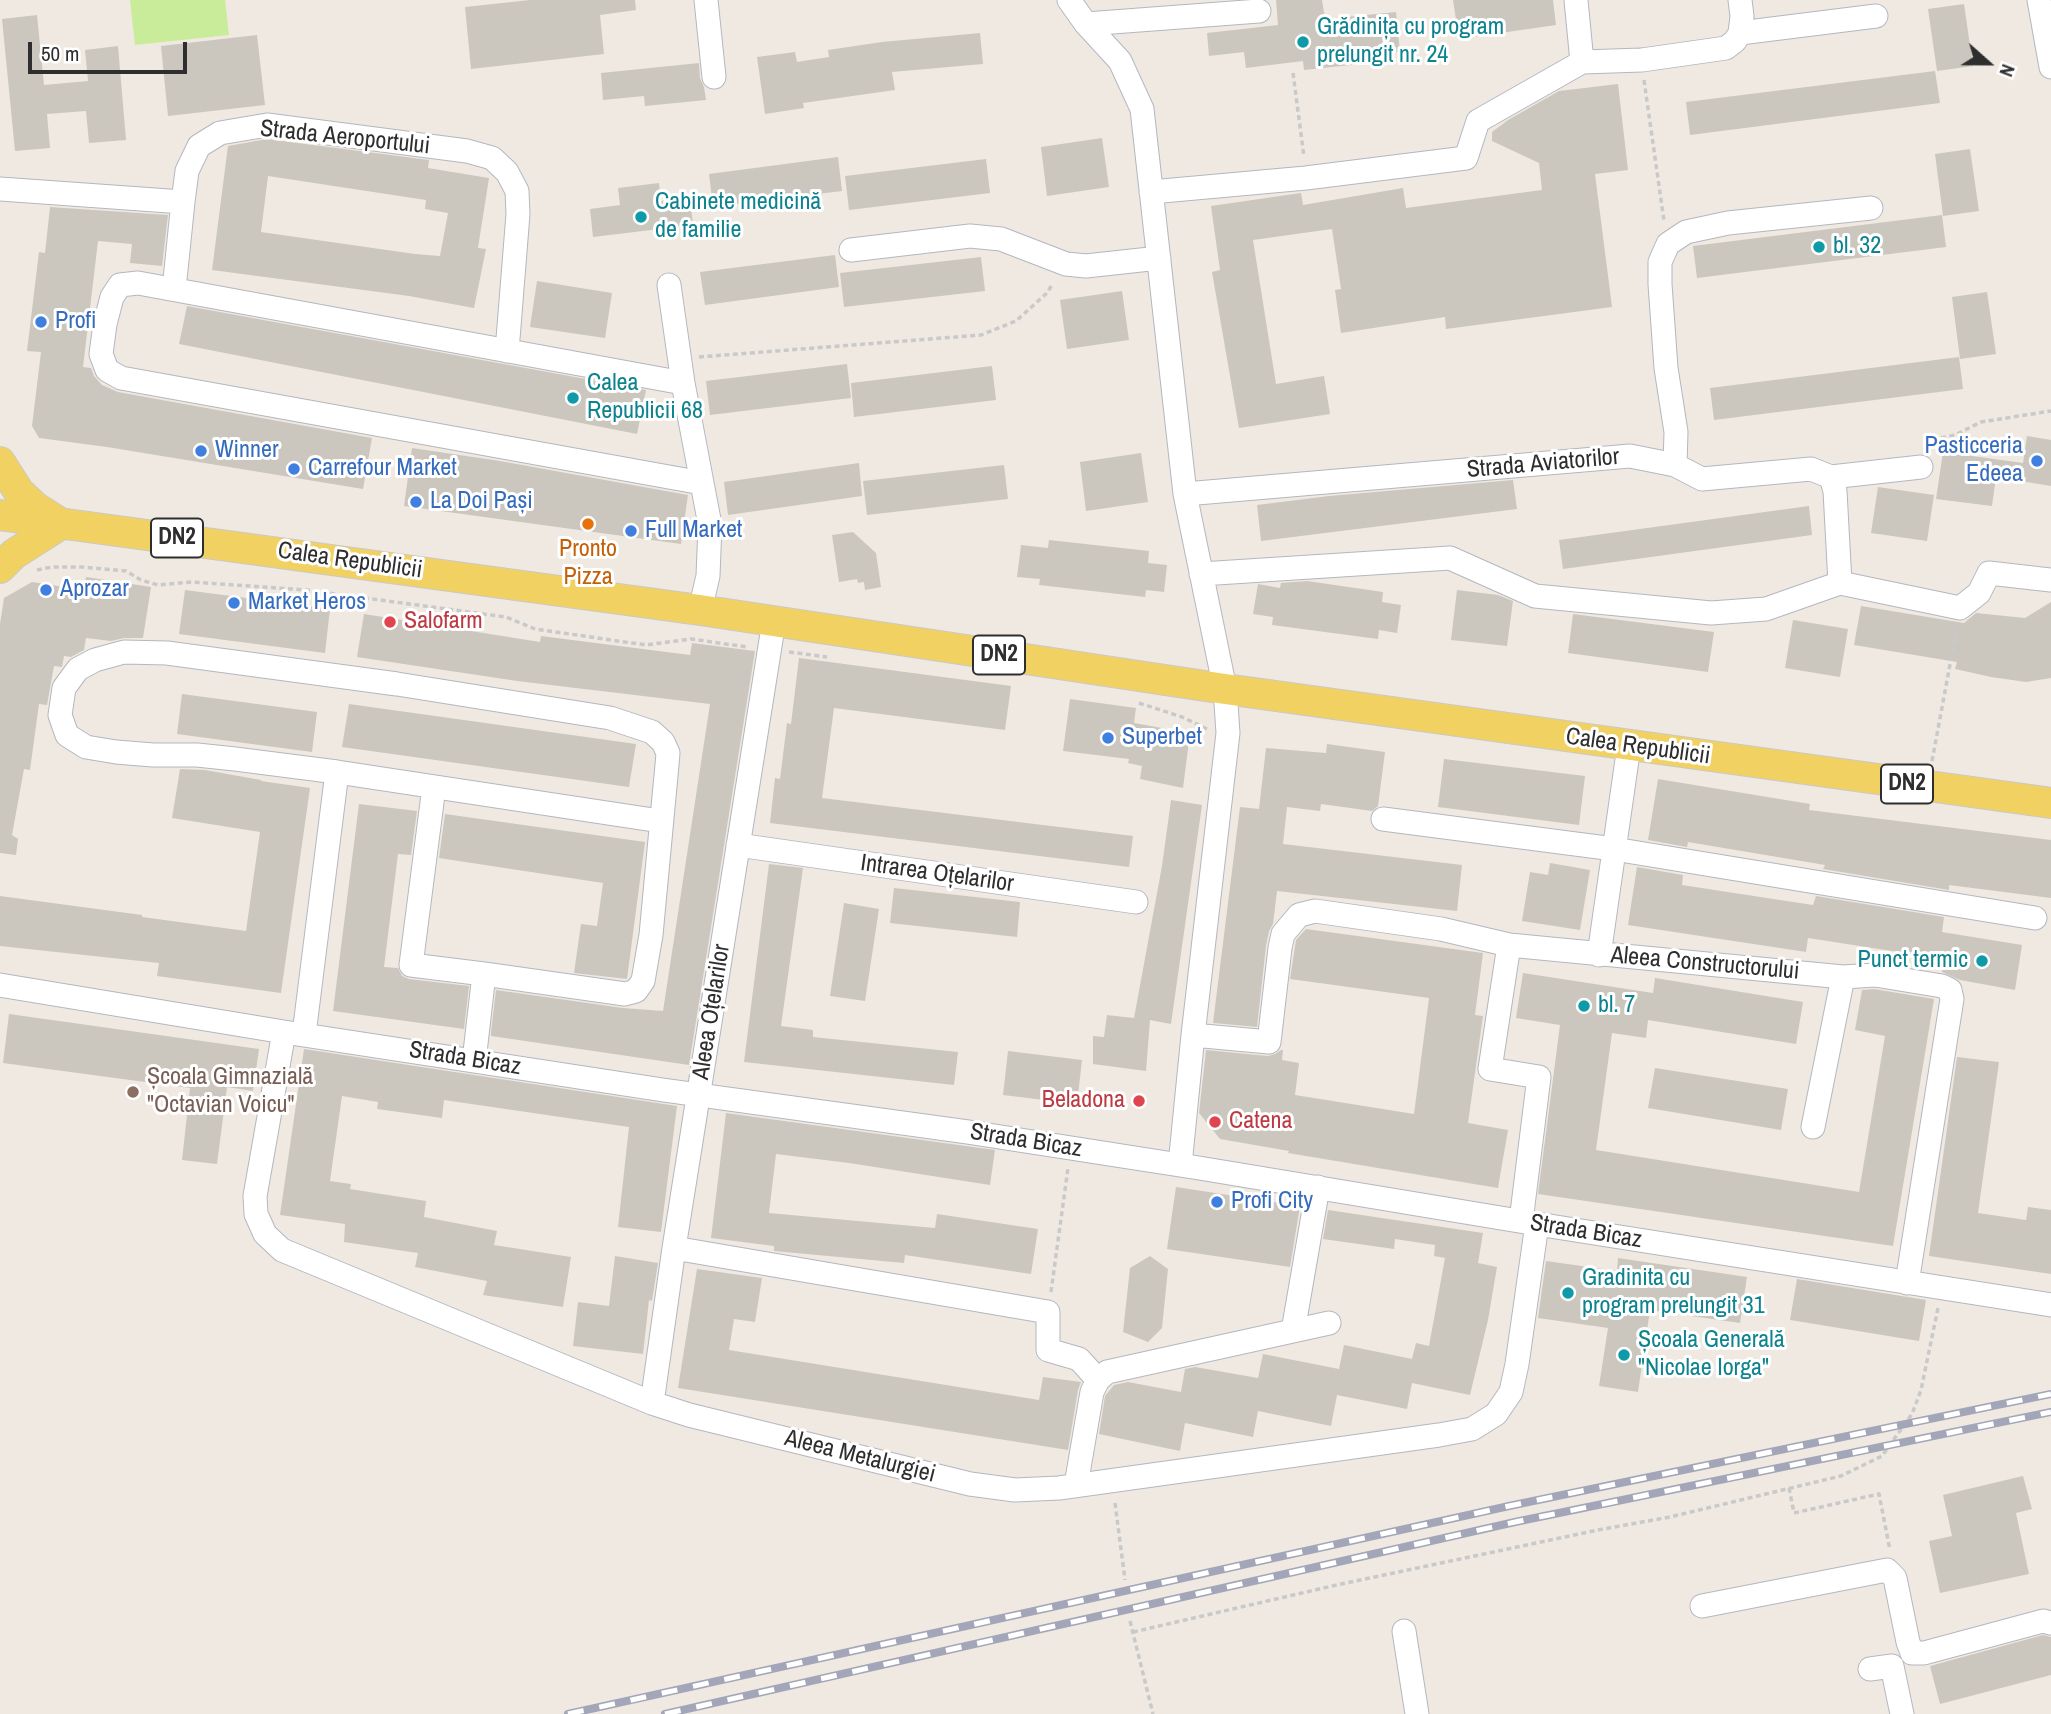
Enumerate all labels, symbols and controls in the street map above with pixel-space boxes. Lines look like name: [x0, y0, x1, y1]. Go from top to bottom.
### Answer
place label: Grădinița cu program prelungit nr. 24: [1317, 14, 1504, 70]
scale bar: [32, 28, 191, 72]
north arrow: [1953, 28, 2023, 98]
marker: Grădinița cu program prelungit nr. 24: [1295, 34, 1311, 50]
text: 50 m: [41, 39, 79, 68]
text: N: [1993, 61, 2022, 80]
street label: Strada Aeroportului: [259, 115, 431, 161]
place label: Cabinete medicină de familie: [655, 189, 821, 245]
marker: Cabinete medicină de familie: [633, 209, 649, 225]
place label: bl. 32: [1833, 233, 1881, 261]
marker: bl. 32: [1811, 239, 1827, 255]
place label: Profi: [55, 308, 97, 336]
marker: Profi: [33, 314, 49, 330]
place label: Calea Republicii 68: [587, 370, 703, 426]
marker: Calea Republicii 68: [565, 390, 581, 406]
place label: Pasticceria Edeea: [1925, 433, 2023, 489]
place label: Winner: [215, 437, 278, 465]
marker: Winner: [193, 443, 209, 459]
street label: Strada Aviatorilor: [1466, 443, 1620, 485]
marker: Pasticceria Edeea: [2029, 453, 2045, 469]
place label: Carrefour Market: [308, 455, 457, 483]
marker: Carrefour Market: [286, 461, 302, 477]
place label: La Doi Pași: [430, 488, 533, 516]
marker: La Doi Pași: [408, 494, 424, 510]
marker: Pronto Pizza: [580, 516, 596, 532]
place label: Full Market: [645, 517, 742, 545]
road number: DN2: [151, 518, 203, 558]
marker: Full Market: [623, 523, 639, 539]
place label: Pronto Pizza: [559, 536, 617, 592]
street label: Calea Republicii: [276, 537, 424, 585]
place label: Aprozar: [60, 576, 129, 604]
marker: Aprozar: [38, 582, 54, 598]
place label: Market Heros: [248, 589, 366, 617]
marker: Market Heros: [226, 595, 242, 611]
place label: Salofarm: [404, 608, 483, 636]
marker: Salofarm: [382, 614, 398, 630]
road number: DN2: [973, 636, 1025, 674]
street label: Calea Republicii: [1564, 723, 1712, 771]
place label: Superbet: [1122, 724, 1202, 752]
marker: Superbet: [1100, 730, 1116, 746]
road number: DN2: [1881, 764, 1933, 804]
street label: Intrarea Oțelarilor: [859, 849, 1015, 899]
street label: Aleea Constructorului: [1609, 941, 1801, 987]
street label: Aleea Oțelarilor: [687, 942, 737, 1082]
place label: Punct termic: [1858, 947, 1968, 975]
marker: Punct termic: [1974, 953, 1990, 969]
place label: bl. 7: [1598, 992, 1635, 1020]
marker: bl. 7: [1576, 998, 1592, 1014]
street label: Strada Bicaz: [407, 1036, 523, 1082]
place label: Școala Gimnazială "Octavian Voicu": [147, 1064, 313, 1120]
marker: Școala Gimnazială "Octavian Voicu": [125, 1084, 141, 1100]
place label: Beladona: [1042, 1087, 1125, 1115]
marker: Beladona: [1131, 1093, 1147, 1109]
place label: Catena: [1229, 1108, 1292, 1136]
marker: Catena: [1207, 1114, 1223, 1130]
street label: Strada Bicaz: [968, 1118, 1084, 1164]
place label: Profi City: [1231, 1188, 1313, 1216]
marker: Profi City: [1209, 1194, 1225, 1210]
street label: Strada Bicaz: [1528, 1209, 1644, 1255]
place label: Gradinita cu program prelungit 31: [1582, 1265, 1765, 1321]
marker: Gradinita cu program prelungit 31: [1560, 1285, 1576, 1301]
place label: Școala Generală "Nicolae Iorga": [1638, 1327, 1785, 1383]
marker: Școala Generală "Nicolae Iorga": [1616, 1347, 1632, 1363]
street label: Aleea Metalurgiei: [782, 1424, 938, 1490]

